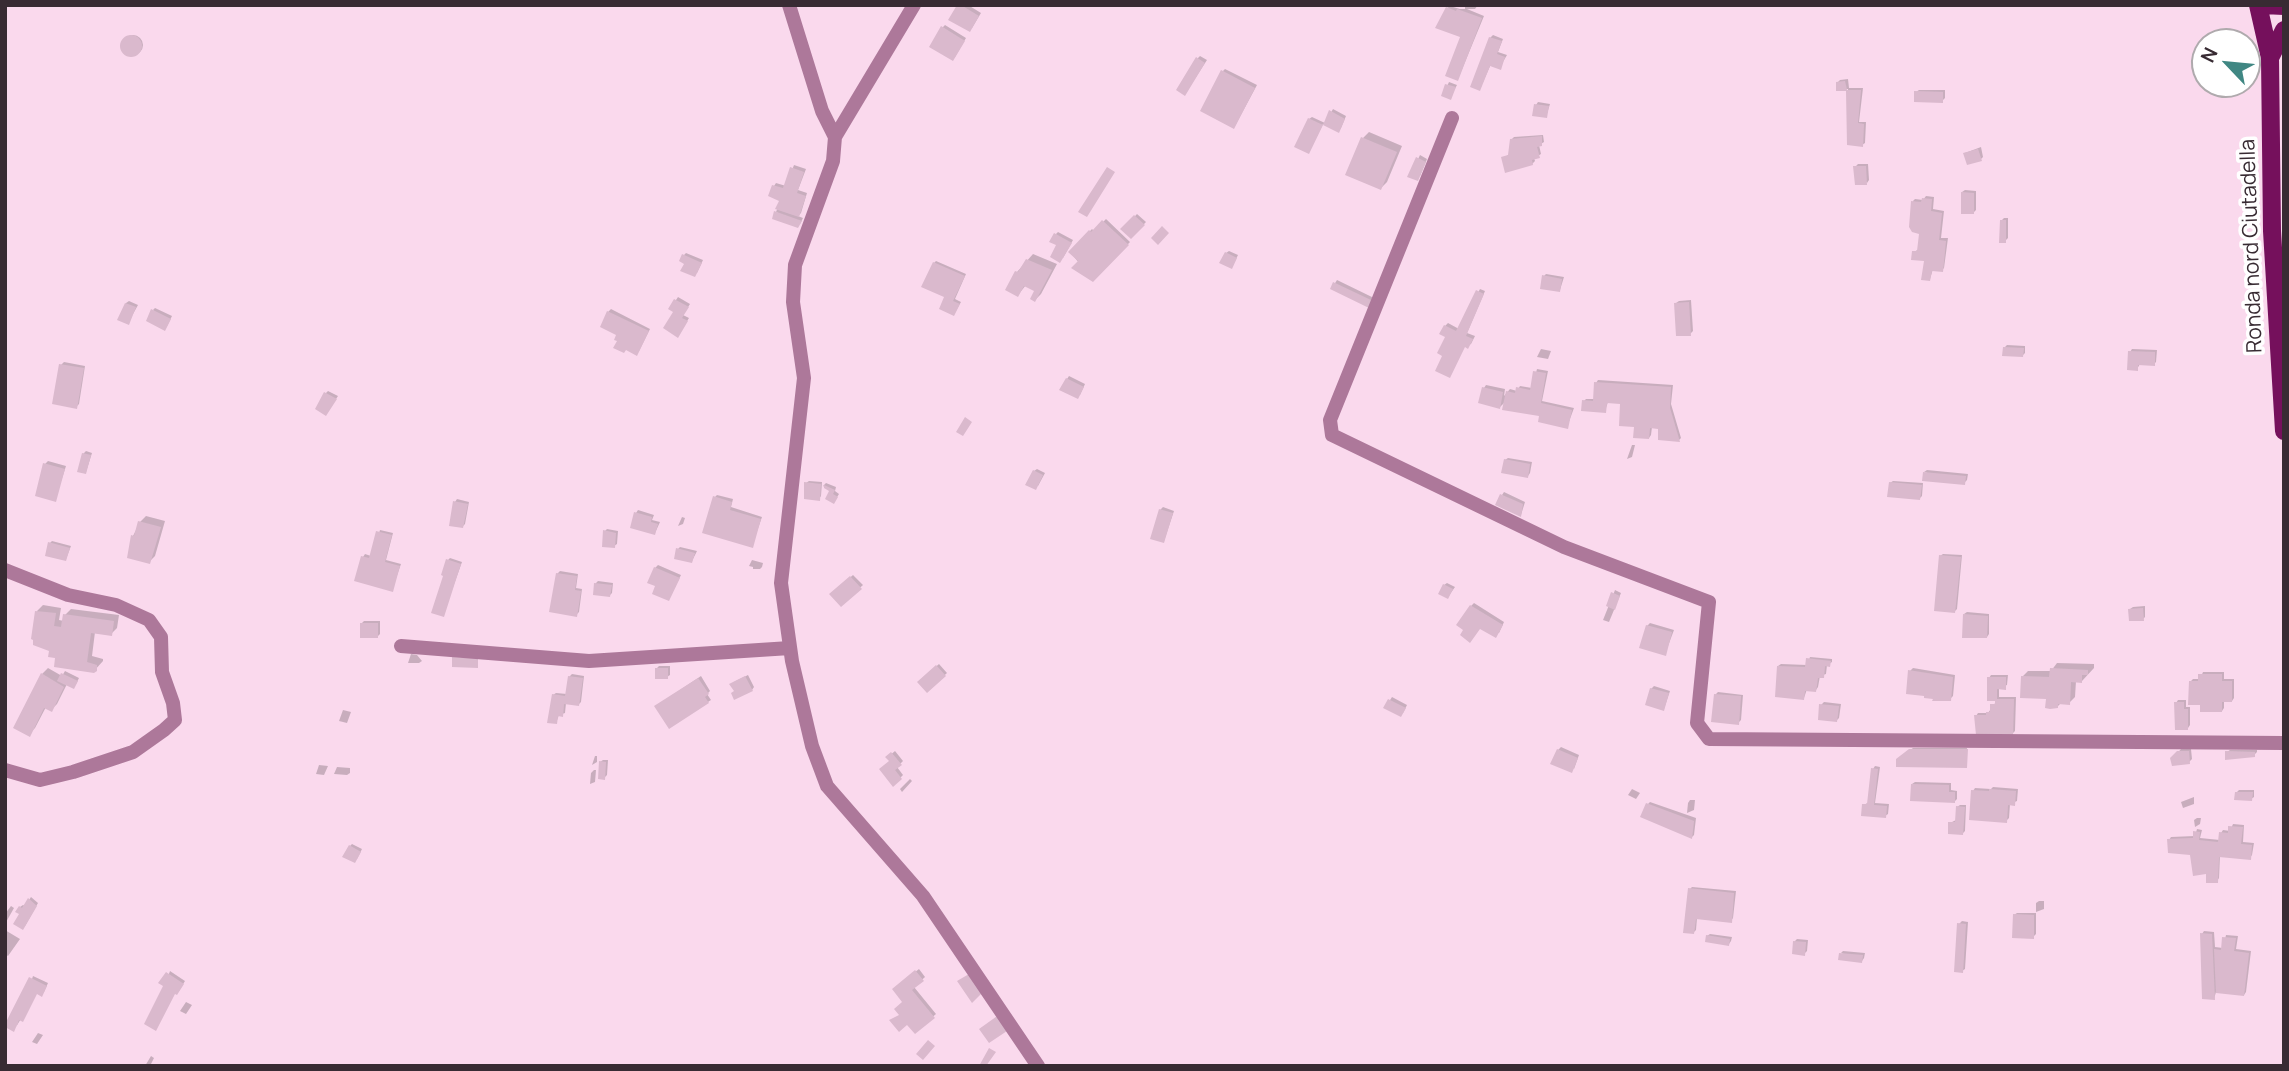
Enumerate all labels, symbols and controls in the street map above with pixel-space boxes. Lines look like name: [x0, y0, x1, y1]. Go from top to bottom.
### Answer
north arrow: [2191, 28, 2261, 98]
text: N: [2194, 43, 2224, 67]
street label: Ronda nord Ciutadella: [2236, 139, 2268, 353]

